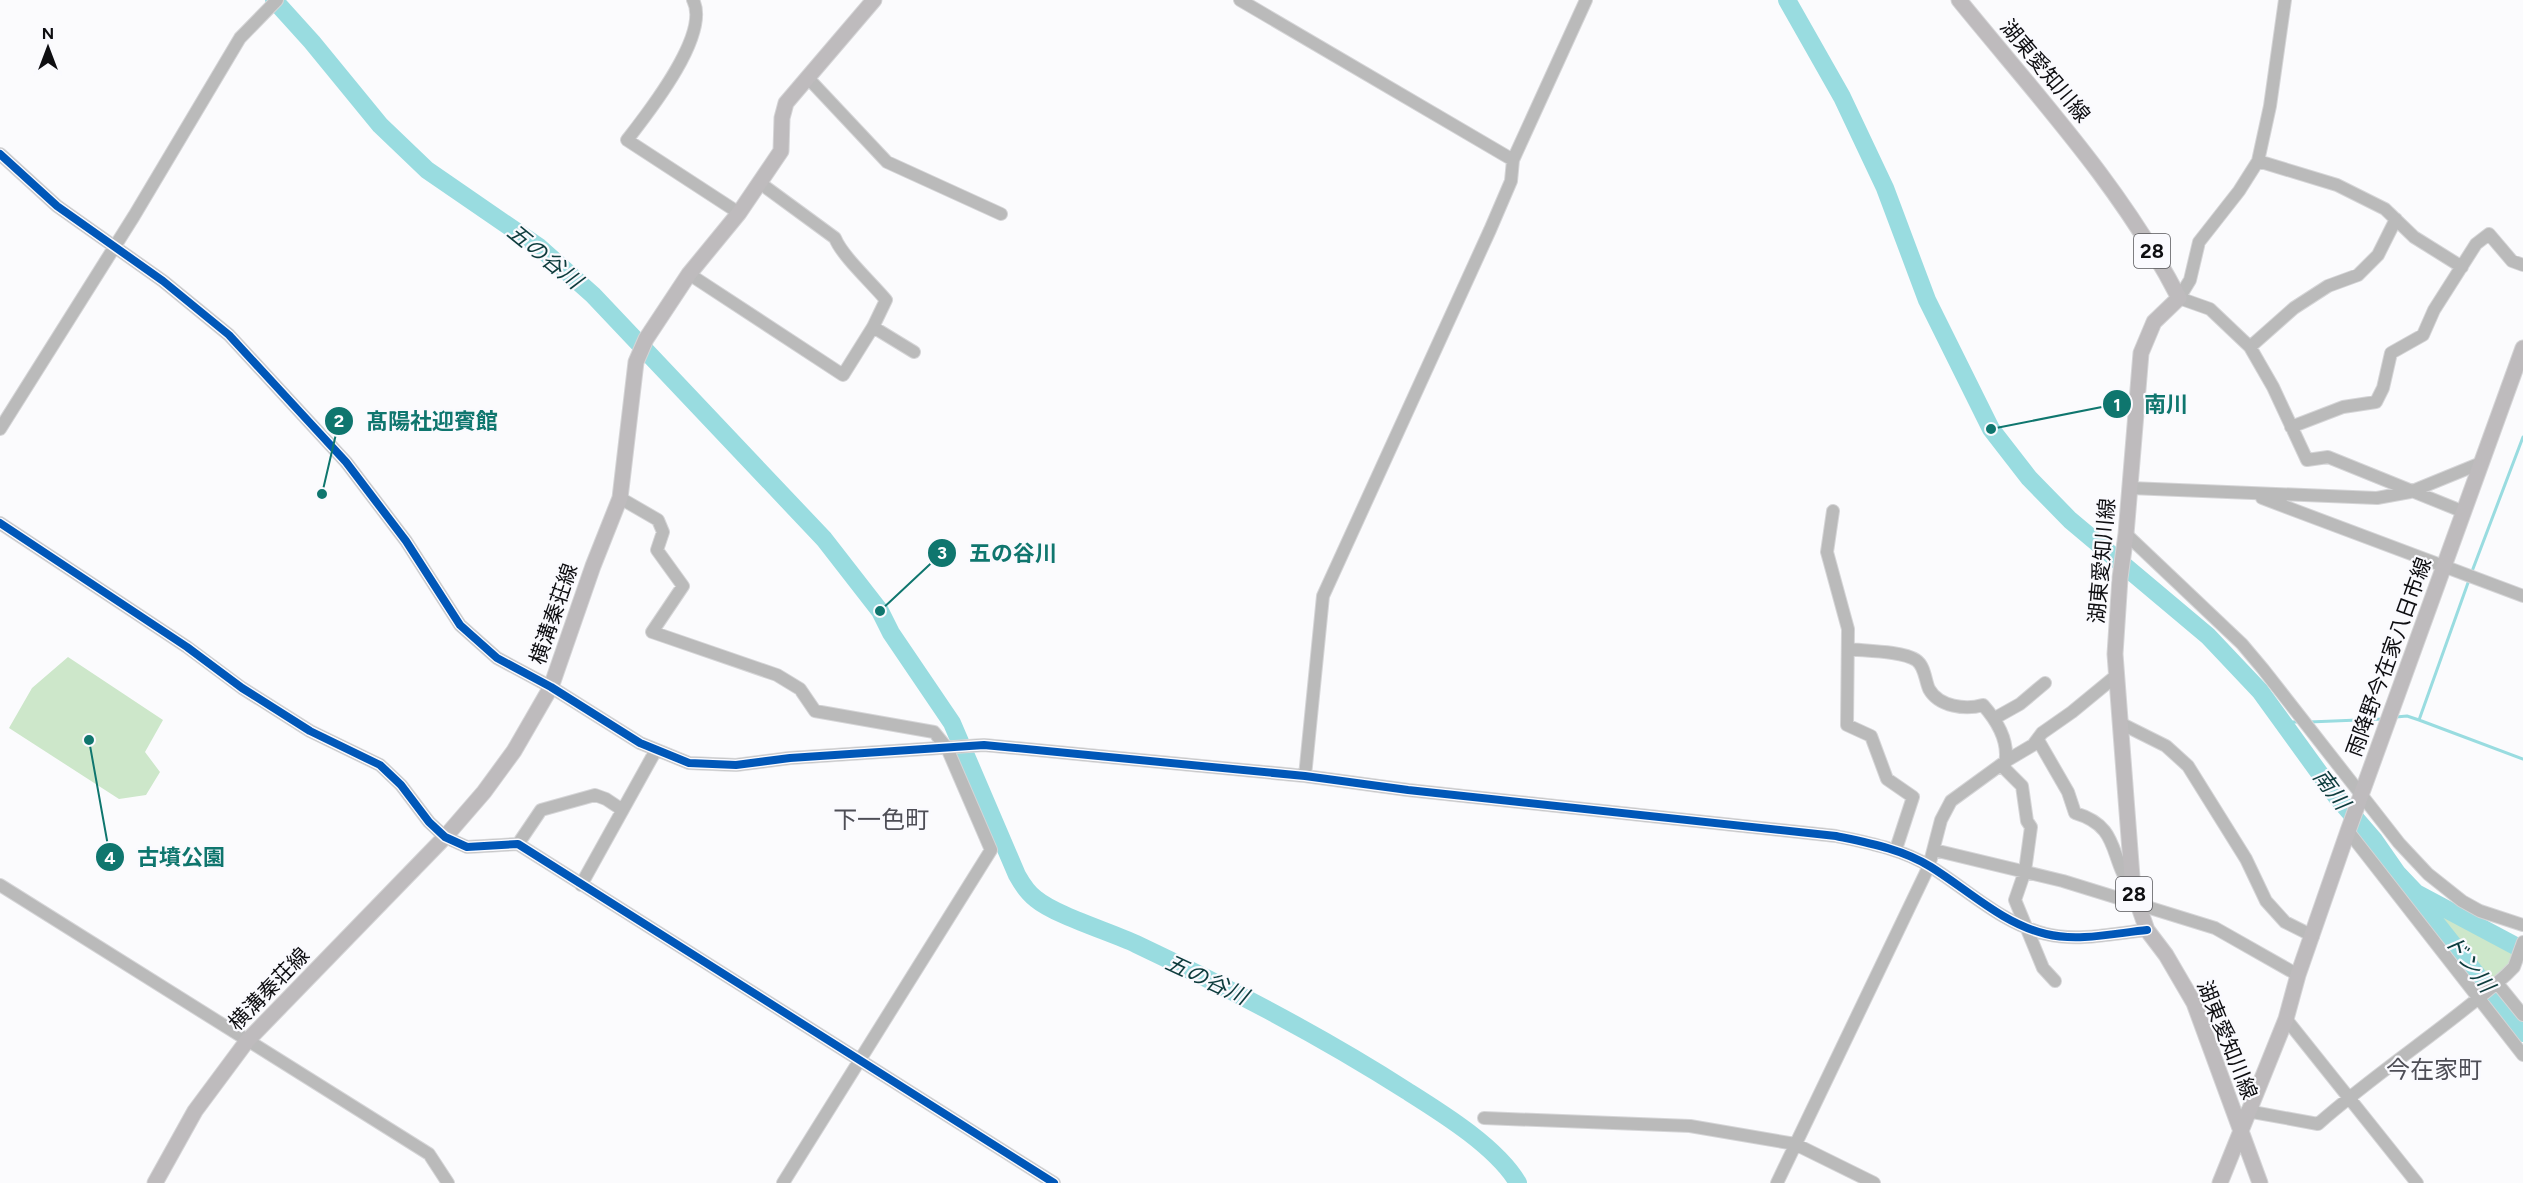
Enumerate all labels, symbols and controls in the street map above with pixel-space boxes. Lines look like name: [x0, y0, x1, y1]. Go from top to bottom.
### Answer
street label: 湖東愛知川線: [1995, 14, 2095, 127]
north arrow: [18, 18, 78, 78]
text: N: [42, 24, 54, 43]
water label: 五の谷川: [502, 218, 589, 296]
road number: 28: [2134, 234, 2170, 268]
callout: 南川: [2102, 384, 2200, 424]
text: 南川: [2144, 391, 2188, 418]
text: 1: [2113, 394, 2121, 416]
callout: 髙陽社迎賓館: [324, 401, 510, 441]
text: 髙陽社迎賓館: [366, 408, 498, 435]
text: 2: [334, 410, 344, 432]
street label: 湖東愛知川線: [2084, 497, 2119, 625]
callout: 五の谷川: [927, 533, 1069, 573]
text: 五の谷川: [969, 540, 1057, 567]
text: 3: [937, 542, 947, 564]
street label: 雨降野今在家八日市線: [2341, 554, 2436, 760]
street label: 横溝秦荘線: [525, 560, 582, 668]
water label: 南川: [2308, 764, 2357, 817]
district label: 下一色町: [833, 805, 929, 834]
callout: 古墳公園: [95, 837, 237, 877]
text: 古墳公園: [137, 844, 225, 871]
text: 4: [104, 847, 116, 869]
road number: 28: [2116, 877, 2152, 911]
water label: ドン川: [2439, 929, 2501, 999]
street label: 横溝秦荘線: [223, 942, 314, 1035]
water label: 五の谷川: [1161, 949, 1254, 1011]
street label: 湖東愛知川線: [2192, 977, 2263, 1103]
district label: 今在家町: [2386, 1055, 2482, 1084]

